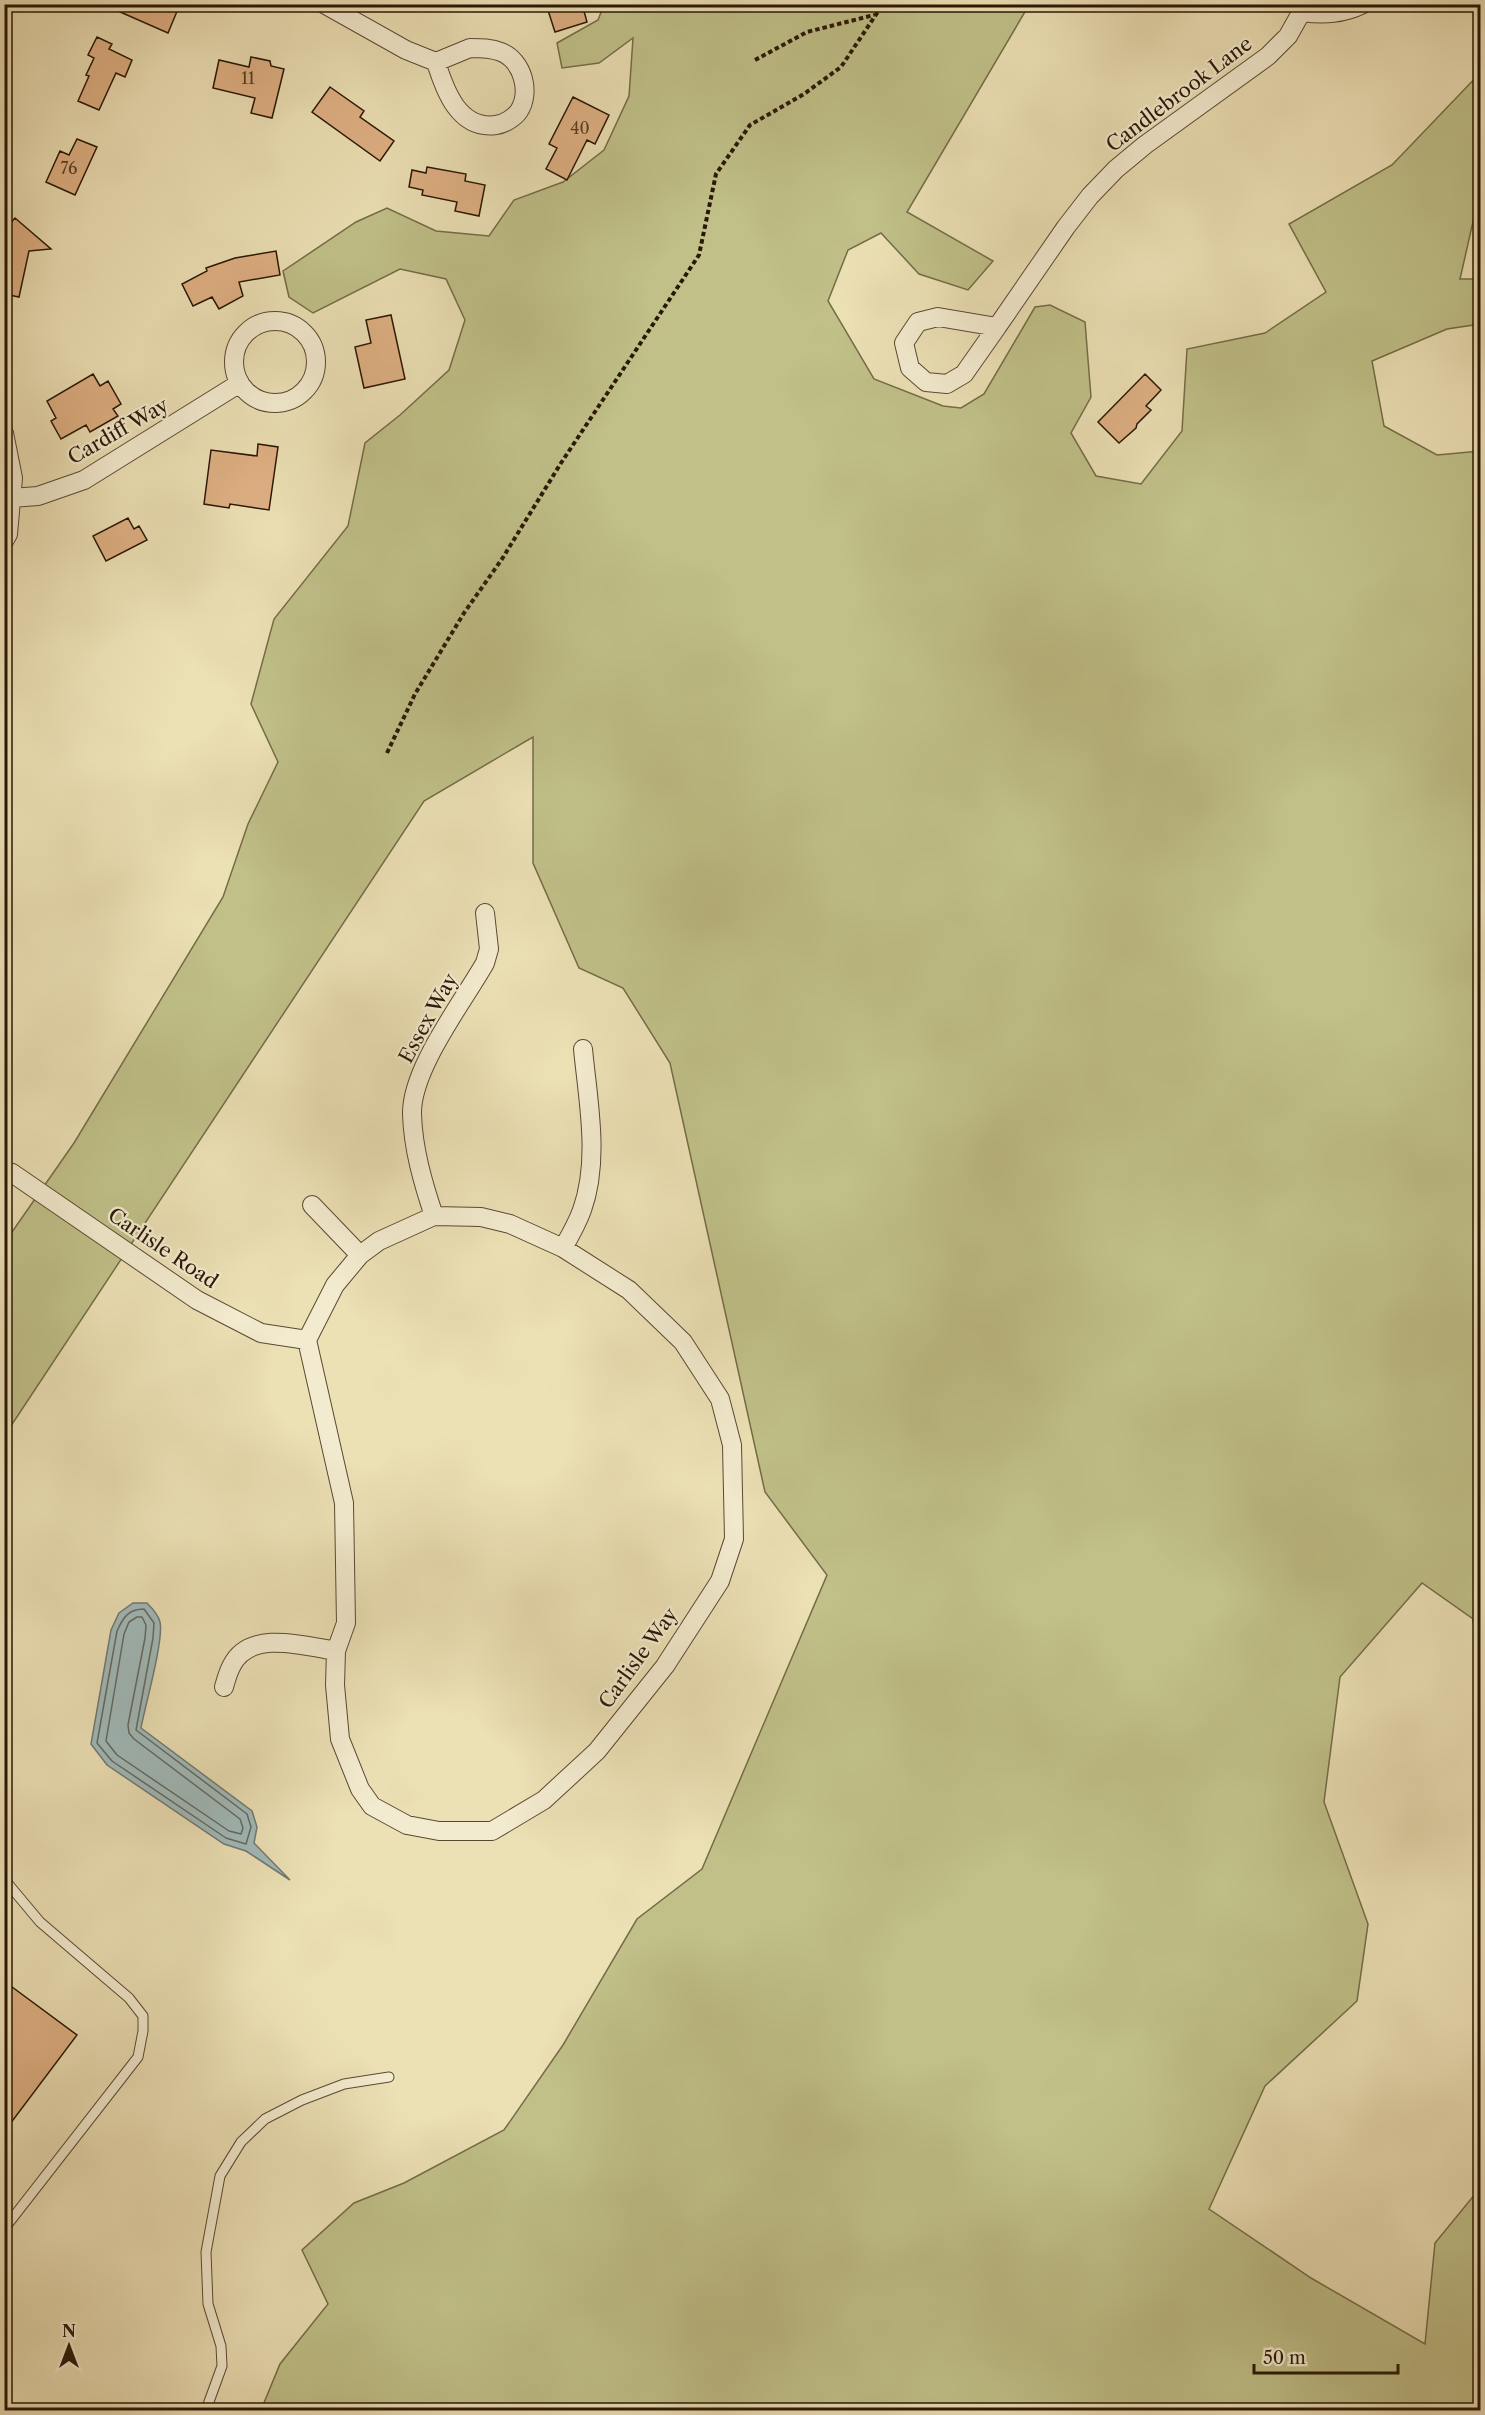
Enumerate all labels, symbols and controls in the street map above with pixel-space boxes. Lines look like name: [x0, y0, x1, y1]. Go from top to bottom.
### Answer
street label: Candlebrook Lane: [1101, 31, 1257, 157]
house number: 11: [241, 68, 255, 88]
house number: 40: [570, 118, 590, 138]
house number: 76: [61, 158, 77, 178]
street label: Cardiff Way: [63, 392, 173, 469]
street label: Essex Way: [394, 968, 463, 1067]
street label: Carlisle Road: [104, 1203, 222, 1293]
street label: Carlisle Way: [594, 1602, 683, 1713]
north arrow: [39, 2316, 99, 2376]
text: N: [62, 2321, 76, 2341]
scale bar: [1254, 2337, 1398, 2375]
text: 50 m: [1263, 2347, 1306, 2369]

